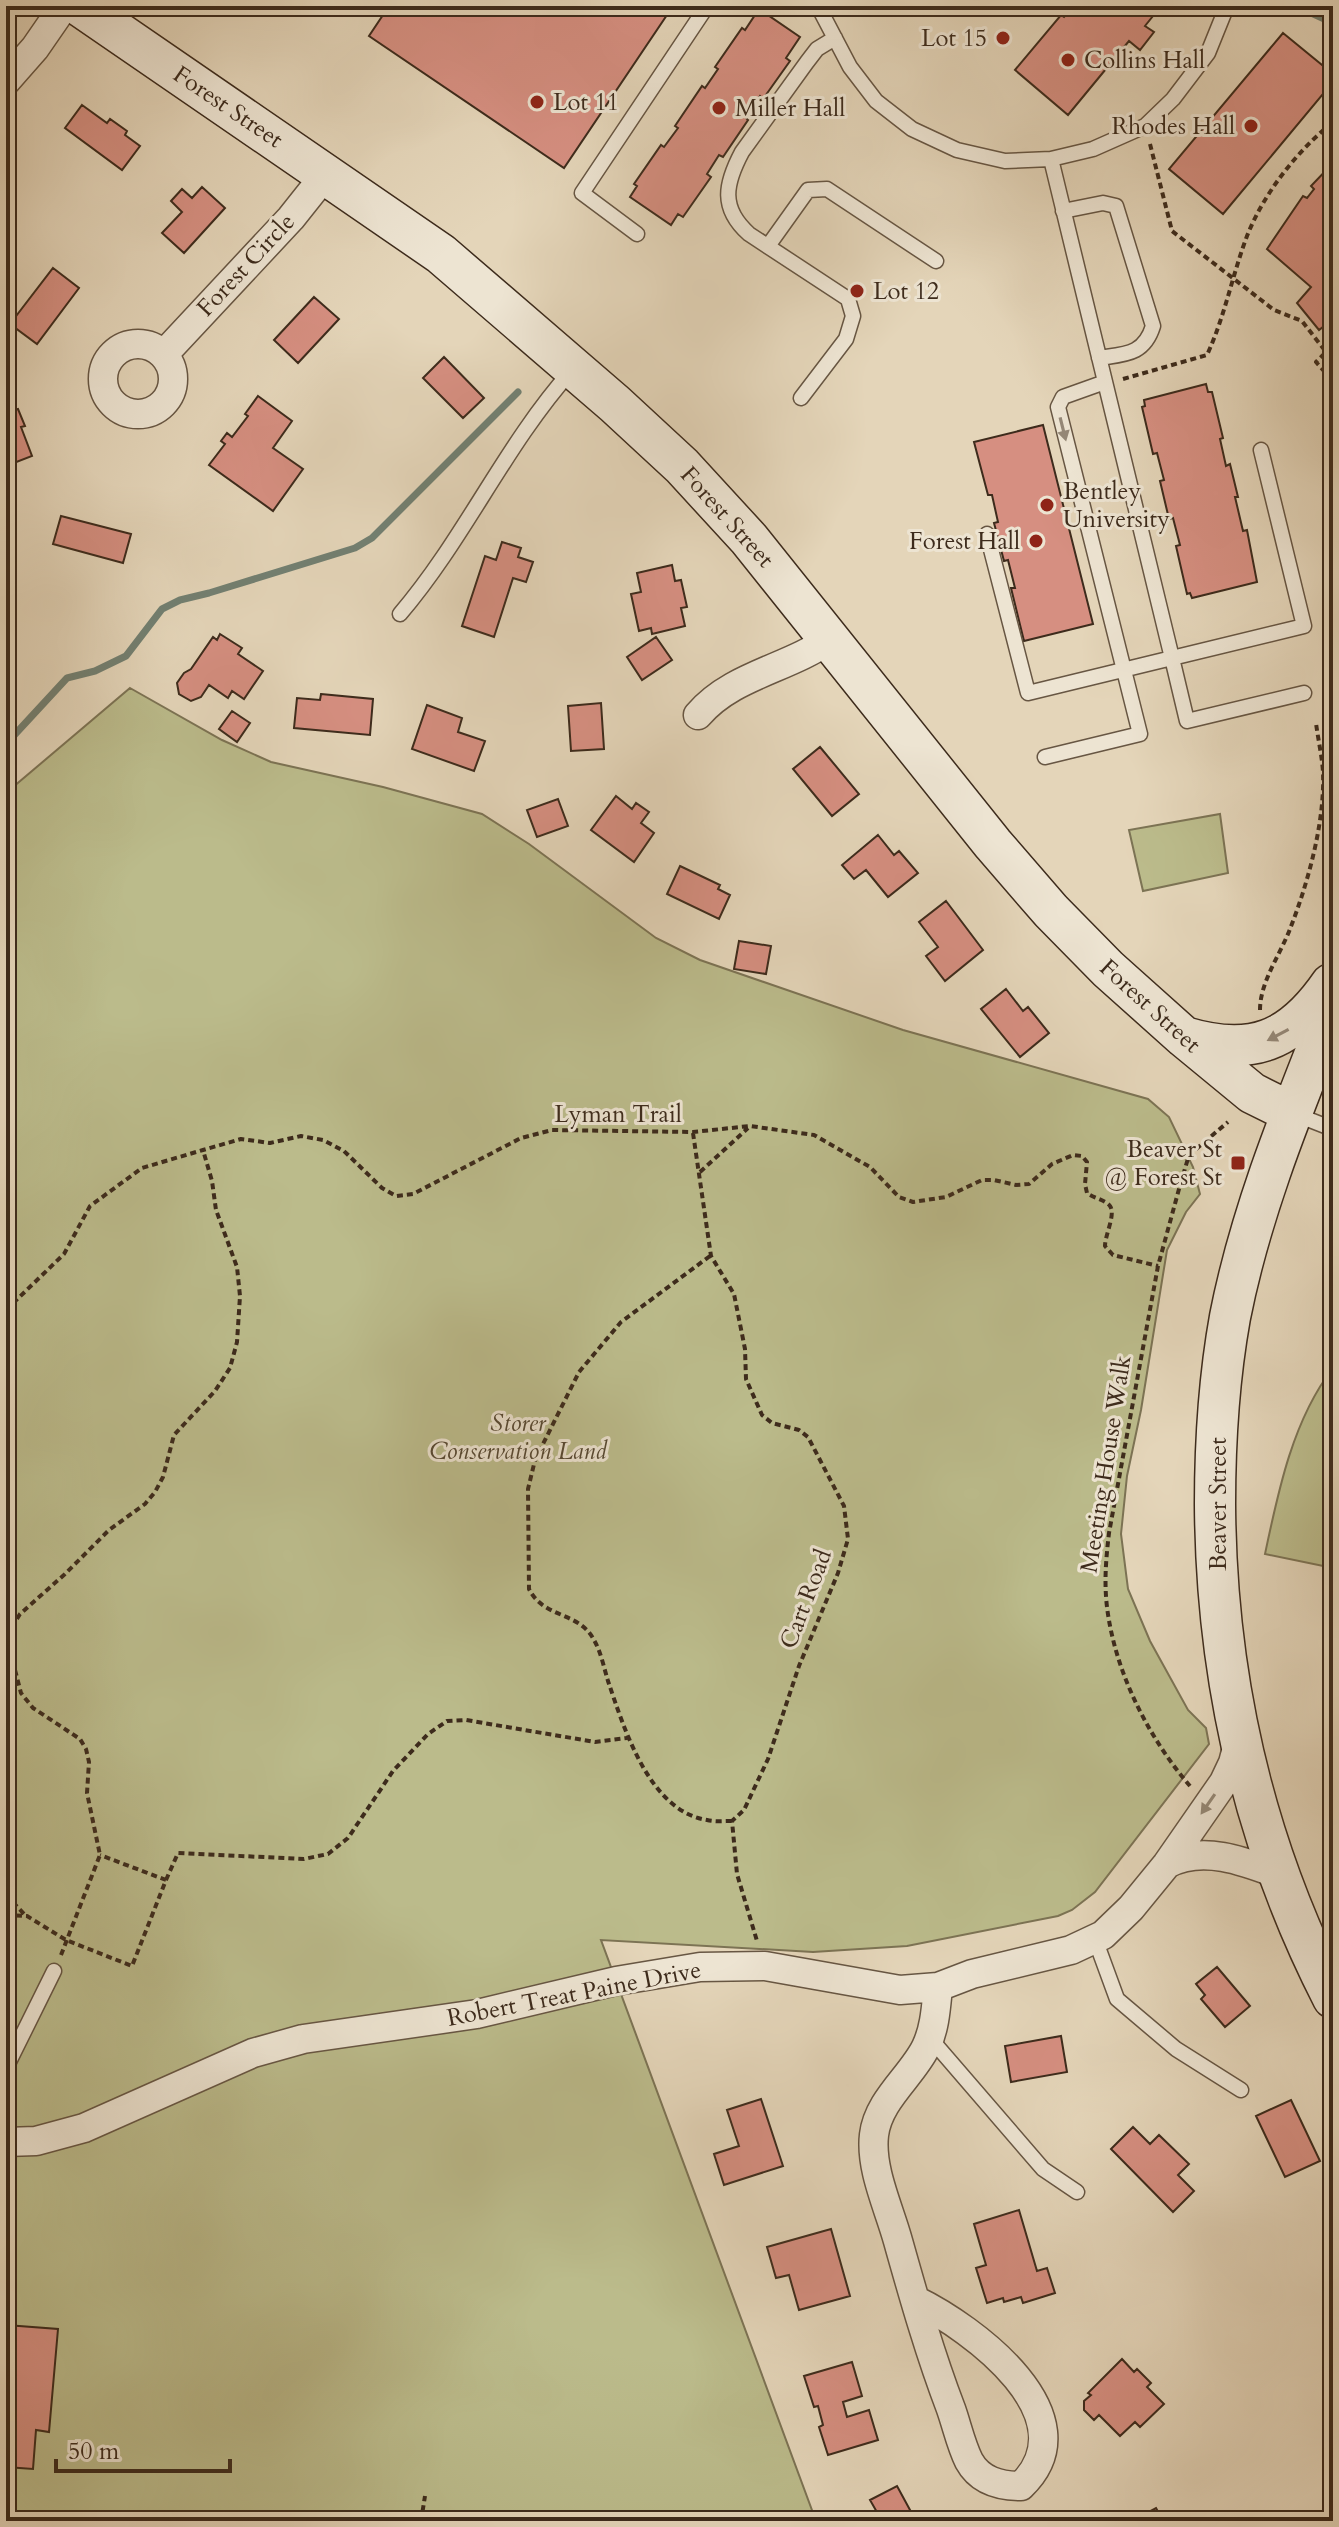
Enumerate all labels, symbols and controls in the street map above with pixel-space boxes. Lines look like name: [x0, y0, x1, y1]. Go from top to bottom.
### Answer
place label: Lot 15: [921, 22, 987, 55]
marker: Lot 15: [994, 29, 1012, 47]
place label: Collins Hall: [1084, 44, 1205, 77]
marker: Collins Hall: [1059, 51, 1077, 69]
street label: Forest Street: [167, 58, 290, 156]
place label: Lot 11: [553, 86, 619, 119]
place label: Miller Hall: [735, 92, 845, 125]
marker: Lot 11: [528, 93, 546, 111]
marker: Miller Hall: [710, 99, 728, 117]
place label: Rhodes Hall: [1111, 110, 1235, 143]
marker: Rhodes Hall: [1242, 117, 1260, 135]
street label: Forest Circle: [190, 206, 302, 324]
place label: Lot 12: [873, 275, 939, 308]
marker: Lot 12: [848, 282, 866, 300]
one-way arrow: [1057, 416, 1070, 441]
street label: Forest Street: [673, 459, 782, 575]
place label: Bentley University: [1063, 475, 1170, 536]
marker: Bentley University: [1038, 496, 1056, 514]
place label: Forest Hall: [909, 525, 1020, 558]
marker: Forest Hall: [1027, 532, 1045, 550]
street label: Forest Street: [1092, 952, 1208, 1061]
one-way arrow: [1267, 1028, 1290, 1041]
street label: Lyman Trail: [554, 1098, 682, 1131]
place label: Beaver St @ Forest St: [1104, 1133, 1222, 1194]
marker: Beaver St @ Forest St: [1229, 1154, 1247, 1172]
street label: Meeting House Walk: [1073, 1353, 1140, 1575]
park label: Storer Conservation Land: [429, 1407, 608, 1468]
street label: Beaver Street: [1202, 1437, 1235, 1571]
street label: Cart Road: [772, 1544, 840, 1654]
one-way arrow: [1201, 1794, 1216, 1815]
street label: Robert Treat Paine Drive: [444, 1953, 704, 2035]
scale bar: [56, 2423, 230, 2473]
text: 50 m: [68, 2435, 120, 2468]

